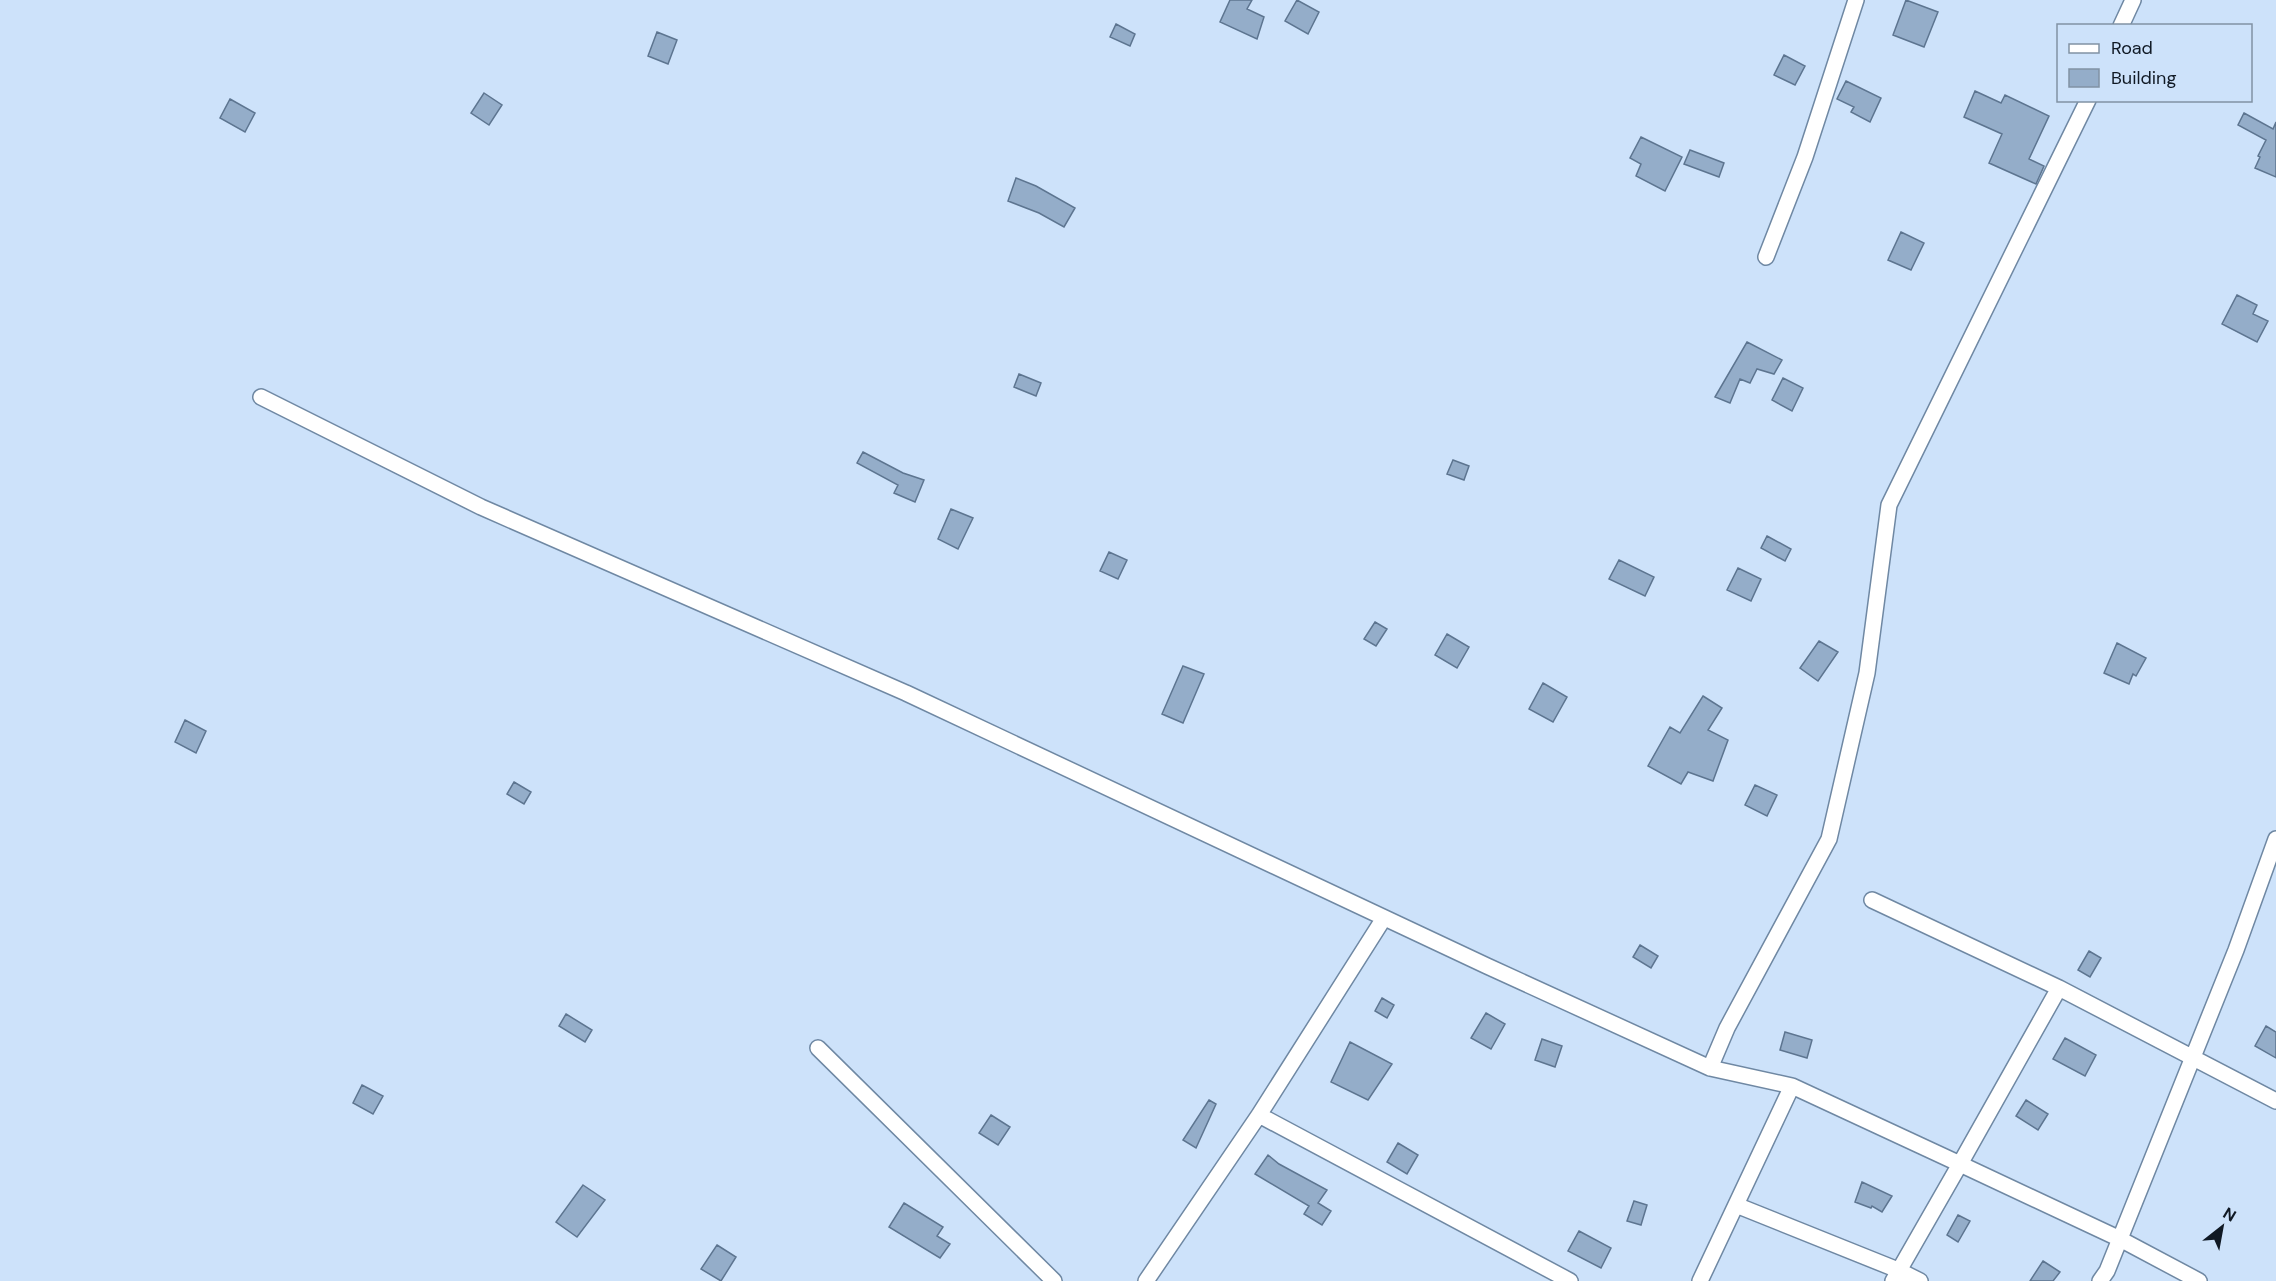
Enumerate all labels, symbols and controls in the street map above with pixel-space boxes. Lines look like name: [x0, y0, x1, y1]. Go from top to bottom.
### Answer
legend: [2057, 24, 2252, 102]
text: Road: [2111, 36, 2153, 60]
text: Building: [2111, 66, 2176, 90]
north arrow: [2192, 1197, 2252, 1257]
text: N: [2219, 1203, 2240, 1227]

